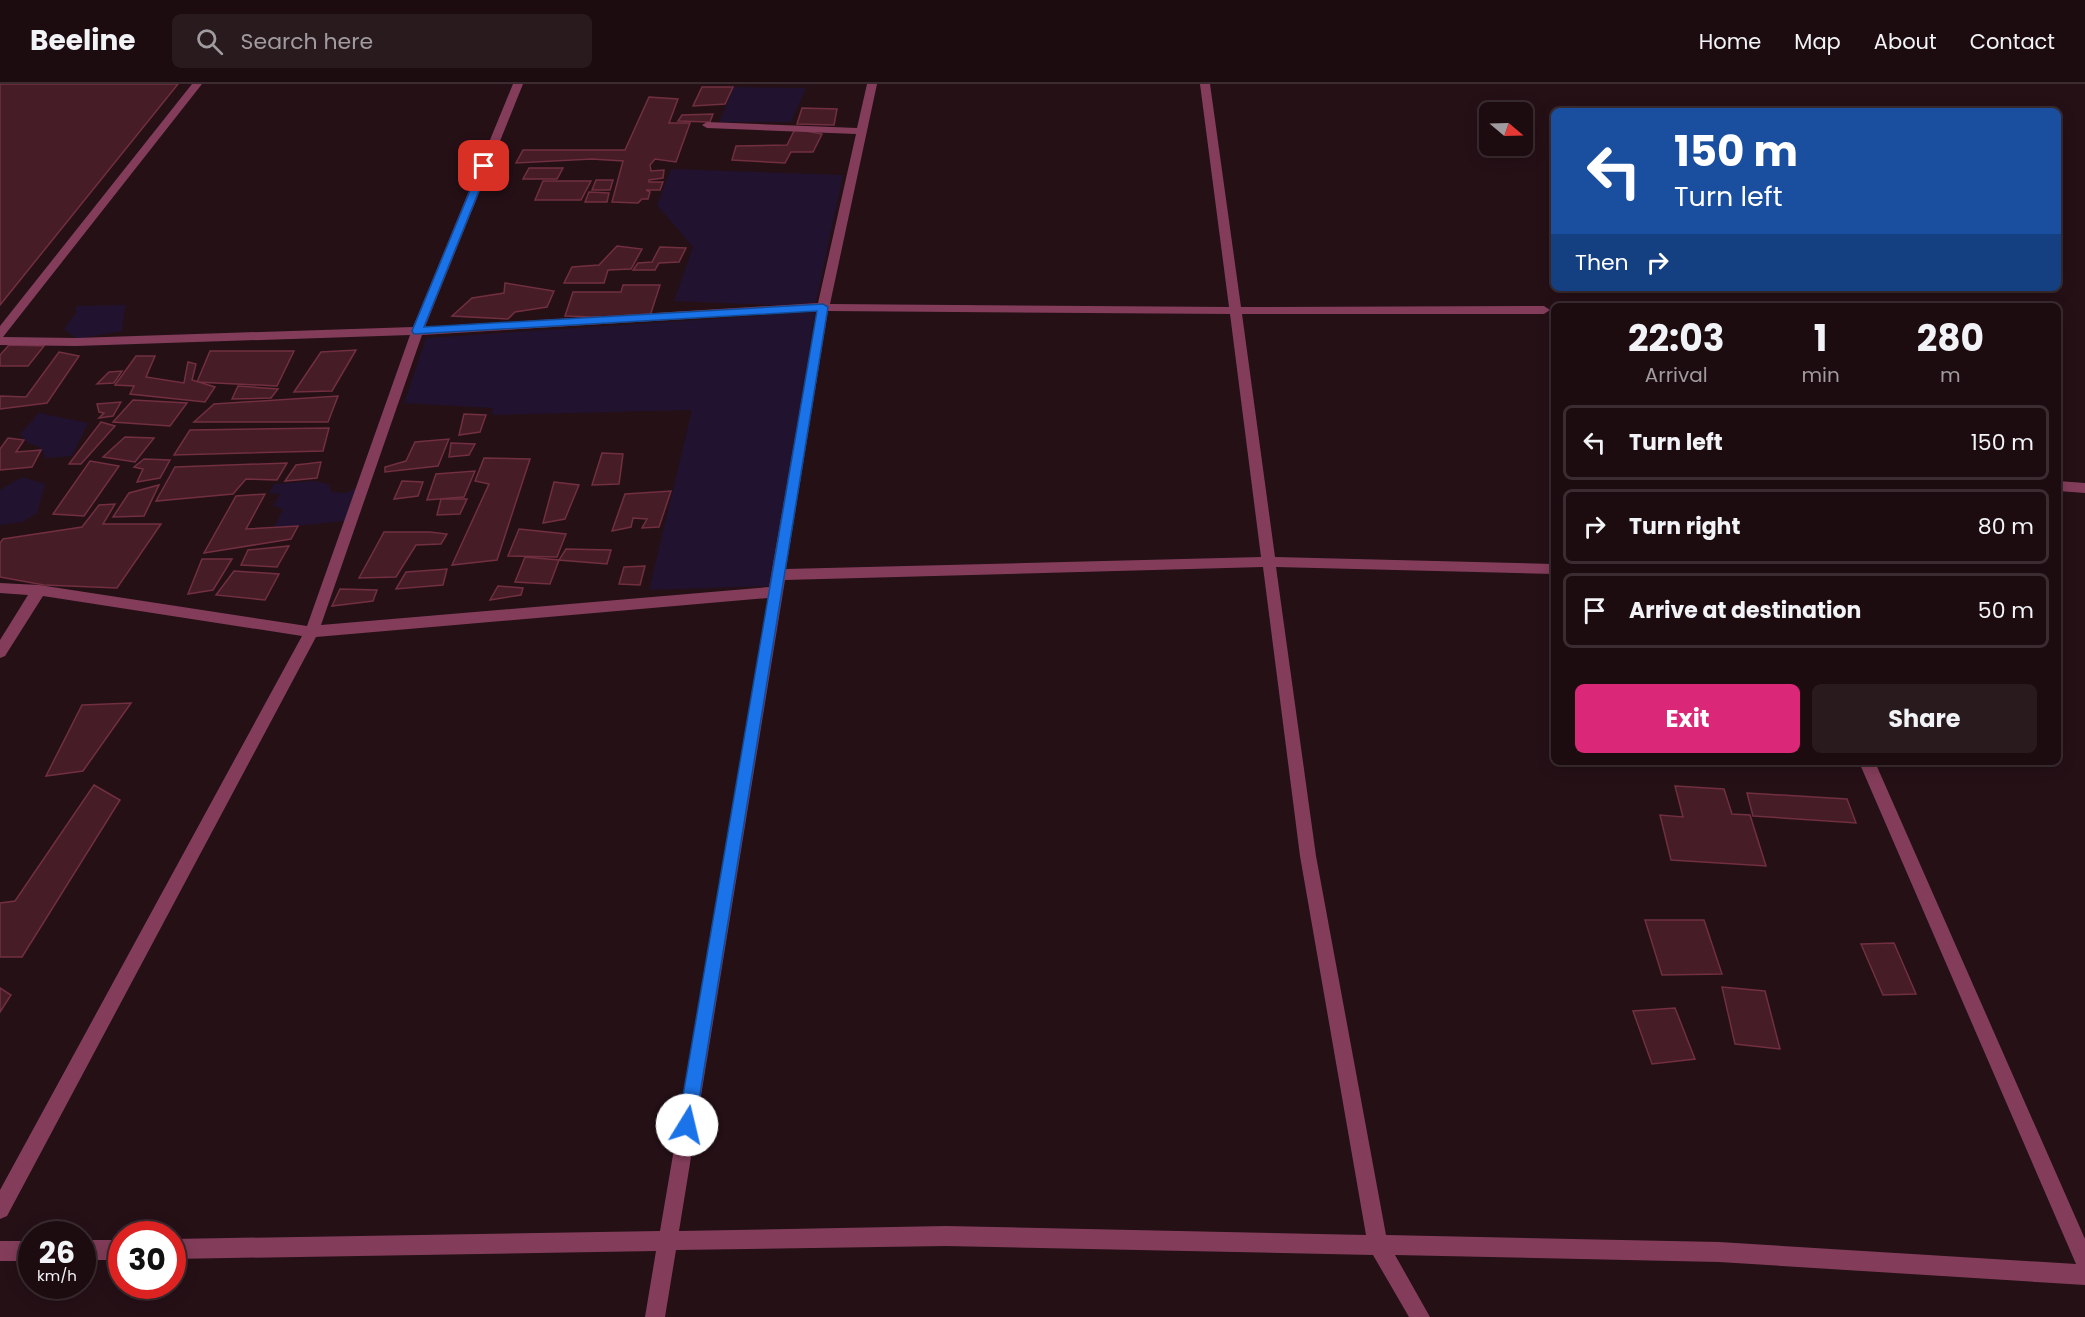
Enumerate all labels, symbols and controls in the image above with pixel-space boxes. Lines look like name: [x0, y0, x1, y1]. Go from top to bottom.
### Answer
search box: [172, 14, 592, 68]
text: Beeline: [30, 21, 136, 60]
icon: search: [193, 25, 226, 58]
text: Search here: [241, 26, 373, 57]
text: Home: [1699, 27, 1761, 56]
text: Map: [1794, 27, 1841, 56]
text: About: [1874, 27, 1937, 56]
text: Contact: [1970, 27, 2055, 56]
north arrow: [1479, 102, 1533, 156]
map controls: [1479, 102, 1533, 156]
text: 150 m: [1674, 122, 1798, 181]
icon: left: [1575, 132, 1653, 210]
pin: [458, 140, 509, 191]
icon: arrive: [467, 149, 500, 182]
text: Turn left: [1674, 178, 1783, 215]
icon: right: [1641, 246, 1674, 279]
text: Then: [1575, 247, 1629, 278]
text: 22:03: [1628, 313, 1725, 364]
text: 1: [1814, 313, 1827, 364]
text: 280: [1917, 313, 1984, 364]
text: Arrival: [1645, 361, 1708, 389]
text: min: [1801, 361, 1840, 389]
text: m: [1940, 361, 1961, 389]
icon: left: [1578, 426, 1611, 459]
text: Turn left: [1629, 427, 1723, 458]
text: 150 m: [1971, 427, 2034, 458]
icon: right: [1578, 510, 1611, 543]
text: Turn right: [1629, 511, 1740, 542]
text: 80 m: [1978, 511, 2034, 542]
icon: arrive: [1578, 594, 1611, 627]
text: Arrive at destination: [1629, 595, 1861, 626]
text: 50 m: [1978, 595, 2034, 626]
button: Exit: [1575, 684, 1800, 753]
button: Share: [1812, 684, 2037, 753]
position arrow: [655, 1093, 719, 1157]
speed limit sign: 30: [108, 1221, 186, 1299]
text: 26: [39, 1231, 75, 1274]
text: km/h: [37, 1265, 77, 1286]

